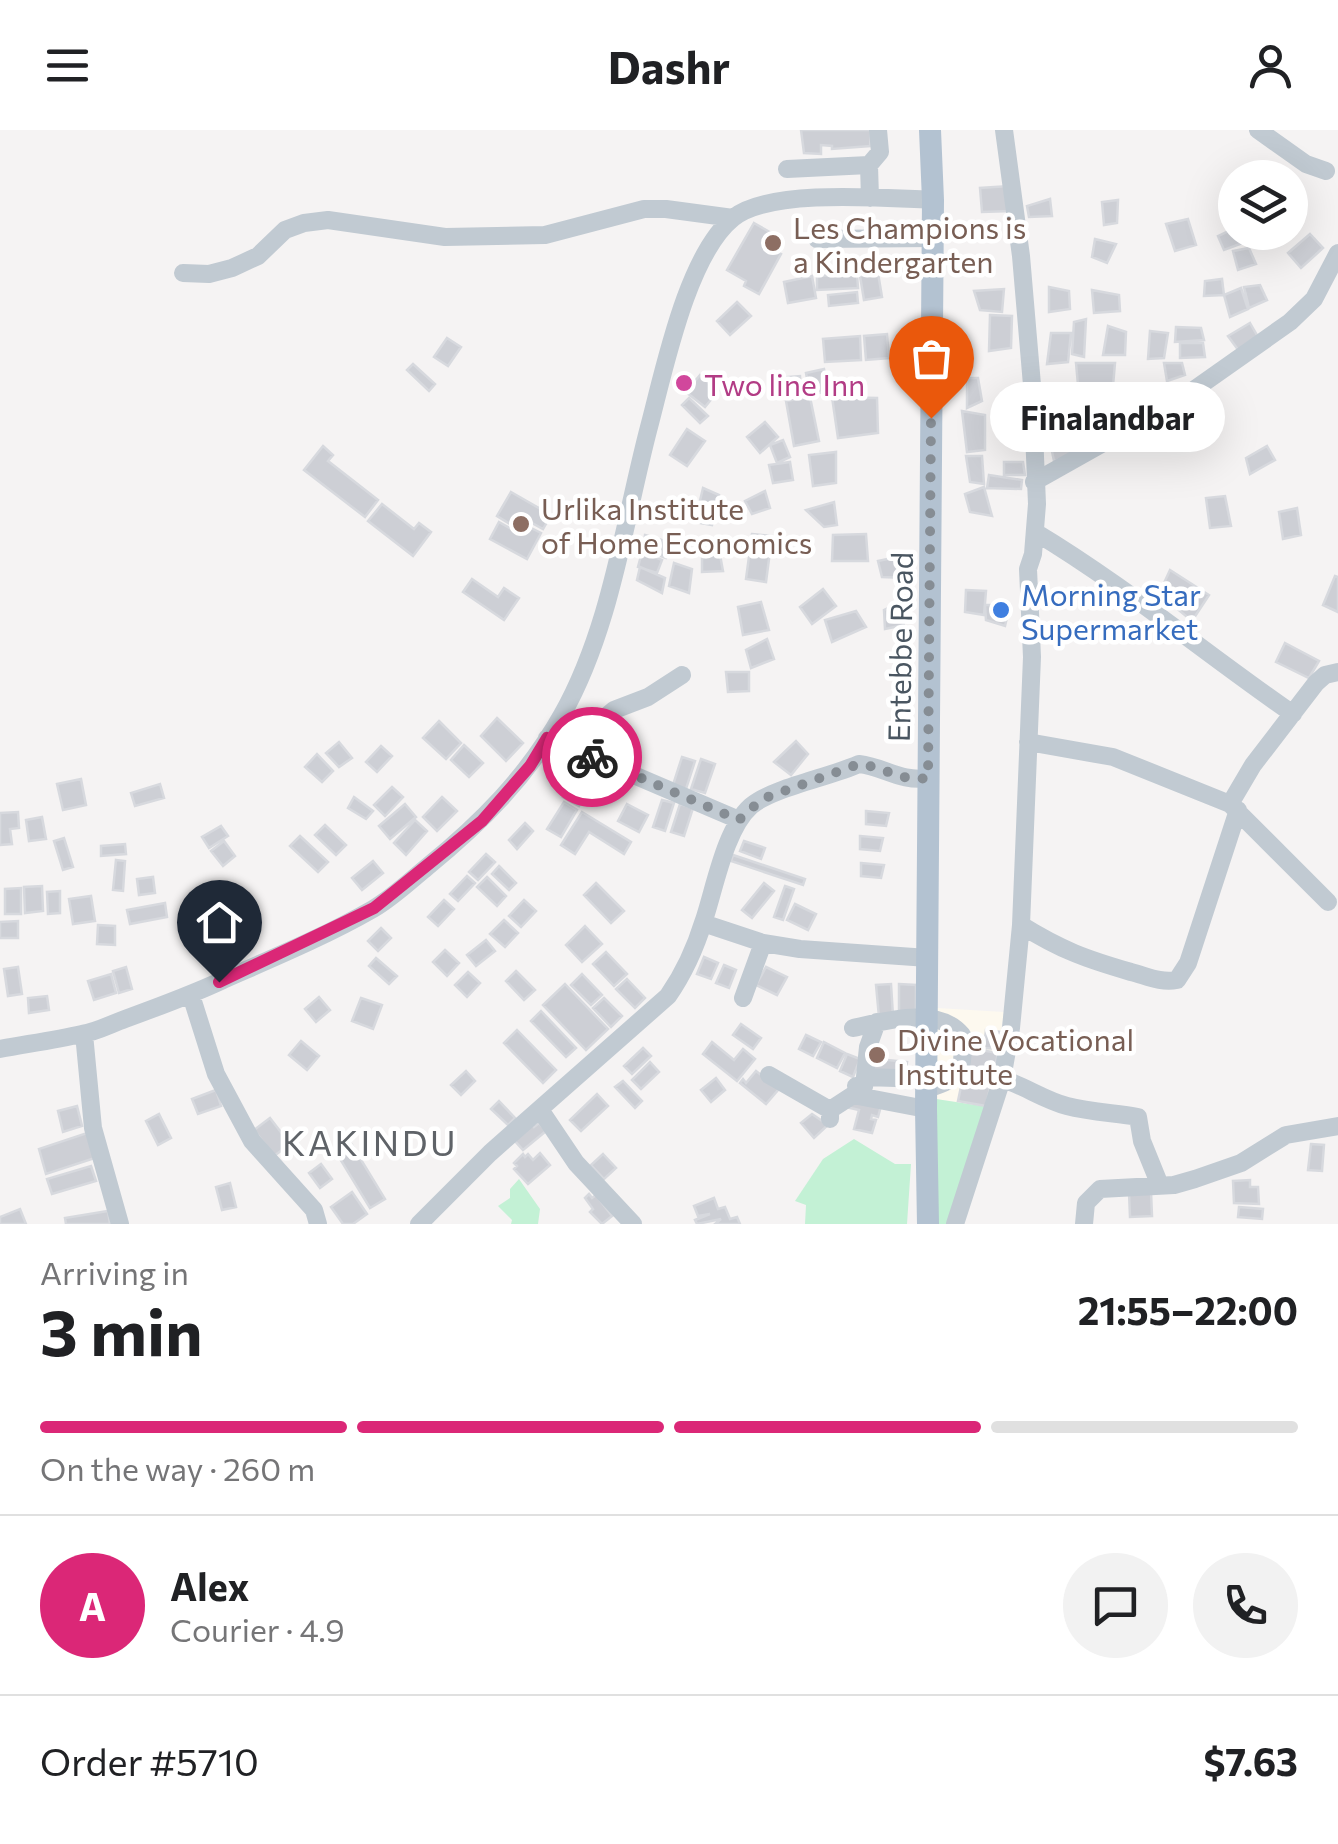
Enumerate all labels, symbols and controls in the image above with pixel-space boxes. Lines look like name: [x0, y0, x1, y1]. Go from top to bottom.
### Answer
icon: menu: [40, 38, 95, 93]
text: Dashr: [608, 38, 730, 93]
icon: person: [1243, 38, 1298, 93]
map controls: [1218, 160, 1308, 250]
button: layers: [1218, 160, 1308, 250]
place label: Les Champions is a Kindergarten: [793, 208, 1026, 279]
marker: Les Champions is a Kindergarten: [762, 232, 784, 254]
pin: [889, 316, 974, 419]
icon: bag: [904, 331, 959, 386]
place label: Two line Inn: [704, 365, 865, 402]
marker: Two line Inn: [673, 372, 695, 394]
callout: Finalandbar: [991, 383, 1226, 453]
text: Finalandbar: [1020, 397, 1195, 437]
place label: Urlika Institute of Home Economics: [541, 489, 813, 560]
marker: Urlika Institute of Home Economics: [510, 513, 532, 535]
street label: Entebbe Road: [879, 552, 919, 742]
place label: Morning Star Supermarket: [1021, 575, 1201, 646]
marker: Morning Star Supermarket: [990, 599, 1012, 621]
courier: [542, 707, 642, 807]
icon: bike: [565, 730, 620, 785]
pin: [177, 880, 262, 983]
icon: home: [192, 895, 247, 950]
place label: Divine Vocational Institute: [897, 1020, 1134, 1091]
marker: Divine Vocational Institute: [866, 1044, 888, 1066]
district label: KAKINDU: [282, 1120, 458, 1163]
text: Arriving in: [40, 1252, 189, 1292]
text: 21:55–22:00: [1078, 1286, 1298, 1333]
text: 3 min: [40, 1290, 203, 1369]
text: On the way · 260 m: [40, 1448, 315, 1488]
button: chat: [1063, 1553, 1168, 1658]
button: phone: [1193, 1553, 1298, 1658]
text: Alex: [170, 1562, 249, 1609]
text: A: [79, 1582, 106, 1629]
text: Courier · 4.9: [170, 1609, 345, 1649]
text: Order #5710: [40, 1737, 259, 1784]
text: $7.63: [1203, 1737, 1298, 1784]

